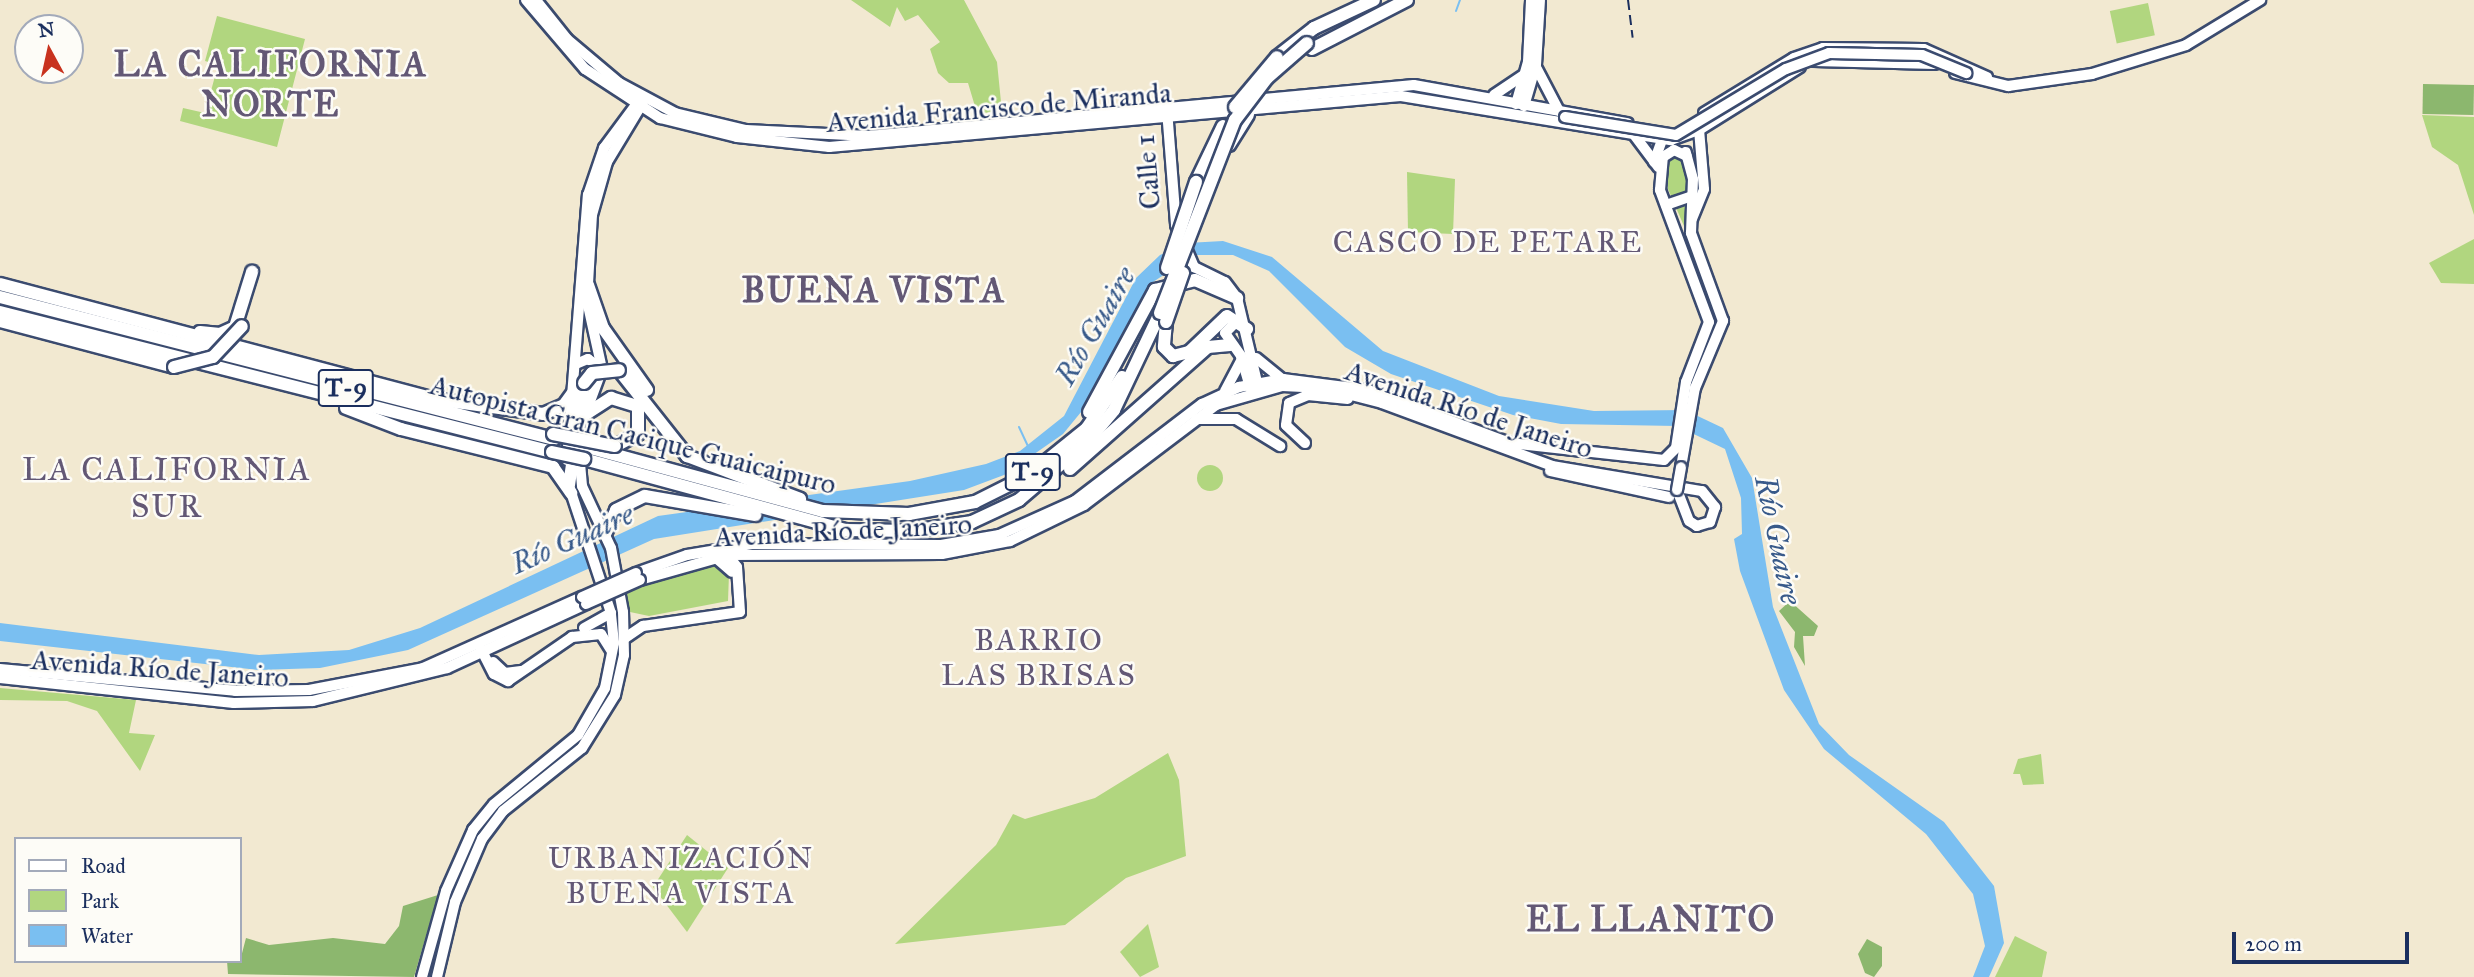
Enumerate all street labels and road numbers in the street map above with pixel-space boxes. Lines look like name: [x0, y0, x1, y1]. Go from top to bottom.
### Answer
street label: Avenida Francisco de Miranda: [825, 76, 1173, 140]
street label: Calle 1: [1128, 133, 1168, 211]
street label: Avenida Río de Janeiro: [1341, 354, 1597, 466]
road number: T-9: [316, 366, 376, 410]
street label: Autopista Gran Cacique Guaicaipuro: [426, 368, 840, 502]
road number: T-9: [1003, 450, 1063, 494]
street label: Avenida Río de Janeiro: [713, 507, 973, 555]
street label: Avenida Río de Janeiro: [30, 643, 290, 695]

